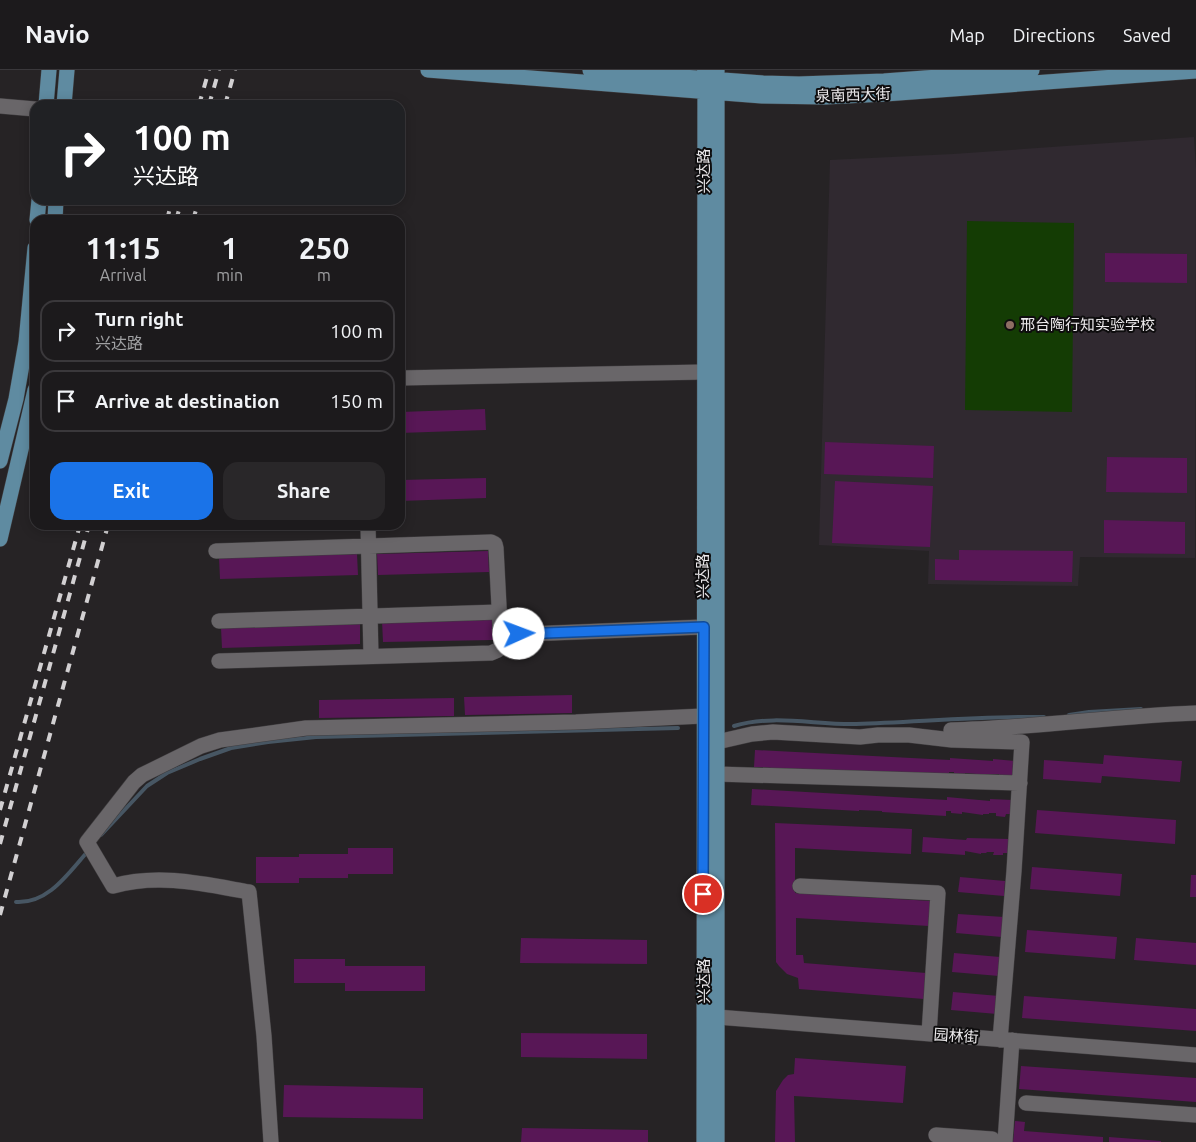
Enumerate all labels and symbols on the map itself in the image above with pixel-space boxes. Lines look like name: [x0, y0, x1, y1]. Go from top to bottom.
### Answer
street label: 泉南西大街: [815, 85, 891, 104]
street label: 兴达路: [695, 148, 712, 194]
place label: 邢台陶行知实验学校: [1020, 316, 1155, 333]
marker: 邢台陶行知实验学校: [1004, 319, 1016, 331]
street label: 兴达路: [694, 553, 711, 599]
position arrow: [492, 607, 544, 659]
pin: [682, 873, 724, 915]
street label: 兴达路: [695, 958, 712, 1004]
street label: 园林街: [933, 1025, 979, 1046]

